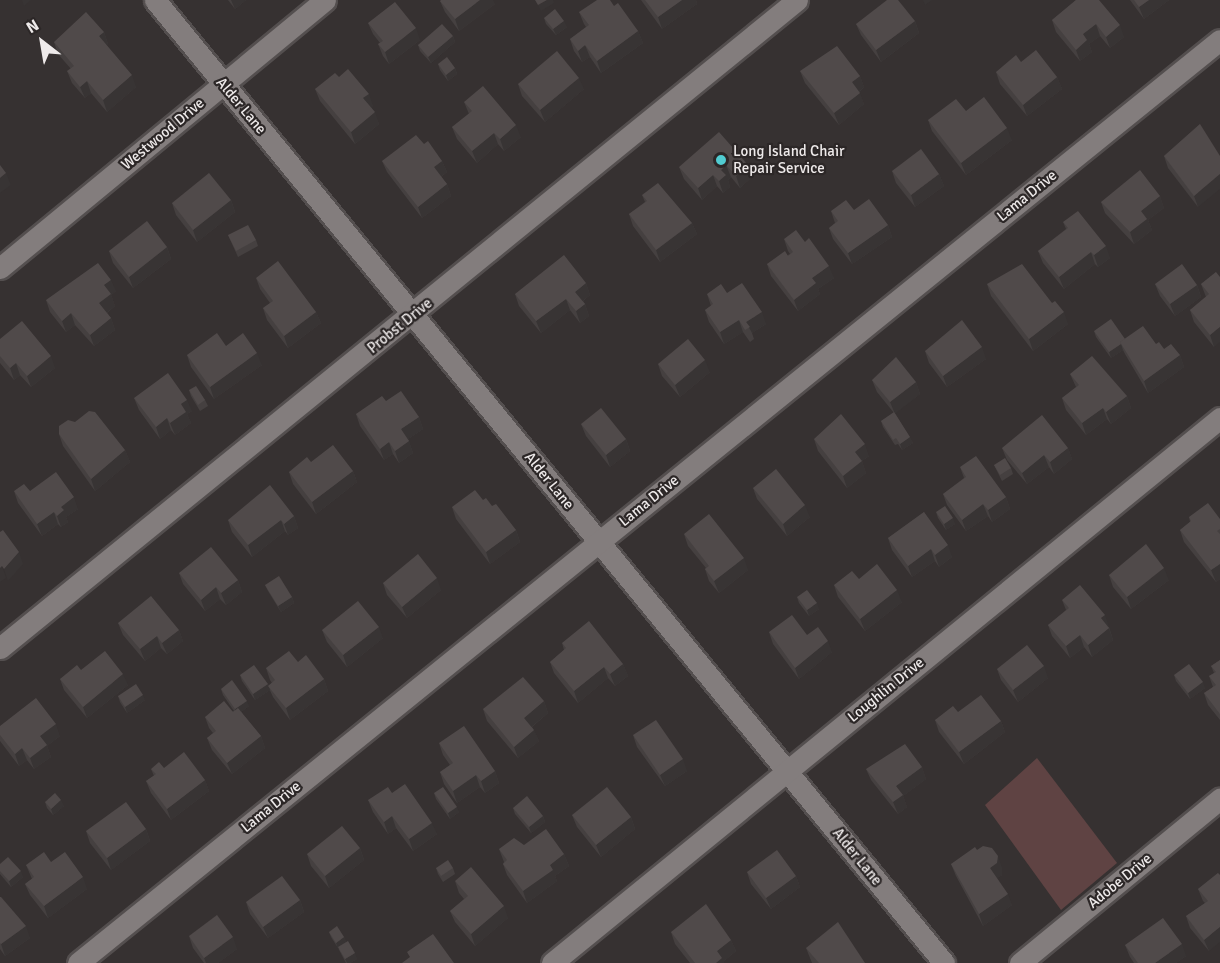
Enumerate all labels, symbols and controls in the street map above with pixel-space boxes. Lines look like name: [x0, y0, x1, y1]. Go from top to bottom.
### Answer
north arrow: [12, 12, 72, 72]
text: N: [23, 15, 43, 38]
street label: Alder Lane: [212, 74, 270, 138]
street label: Westwood Drive: [118, 94, 208, 174]
place label: Long Island Chair Repair Service: [733, 142, 845, 177]
marker: Long Island Chair Repair Service: [714, 153, 728, 167]
street label: Lama Drive: [993, 166, 1061, 226]
street label: Probst Drive: [364, 294, 436, 358]
street label: Alder Lane: [520, 449, 578, 513]
street label: Lama Drive: [615, 471, 683, 531]
street label: Loughlin Drive: [844, 654, 928, 726]
street label: Lama Drive: [237, 777, 305, 837]
street label: Alder Lane: [828, 825, 886, 889]
street label: Adobe Drive: [1084, 850, 1156, 912]

